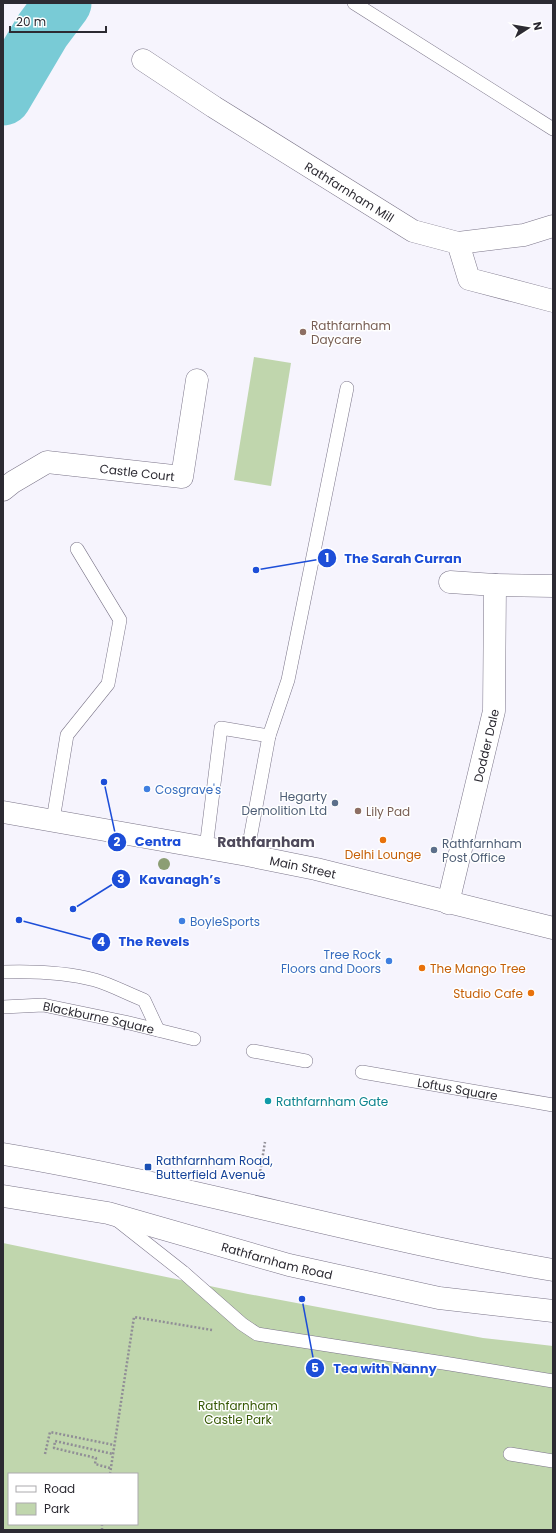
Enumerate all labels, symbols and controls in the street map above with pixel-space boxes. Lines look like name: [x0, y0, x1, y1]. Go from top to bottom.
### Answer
scale bar: [10, 8, 106, 34]
north arrow: [508, 8, 548, 48]
text: 20 m: [16, 13, 46, 30]
text: N: [529, 20, 546, 32]
street label: Rathfarnham Mill: [302, 157, 398, 226]
place label: Rathfarnham Daycare: [311, 317, 391, 348]
marker: Rathfarnham Daycare: [298, 327, 308, 337]
street label: Castle Court: [99, 459, 175, 485]
callout: The Sarah Curran: [317, 546, 470, 571]
text: 1: [325, 549, 329, 566]
text: The Sarah Curran: [344, 549, 462, 568]
street label: Dodder Dale: [469, 707, 503, 784]
place label: Cosgrave's: [155, 781, 221, 798]
marker: Cosgrave's: [142, 784, 152, 794]
place label: Hegarty Demolition Ltd: [242, 788, 327, 819]
marker: Hegarty Demolition Ltd: [330, 798, 340, 808]
place label: Lily Pad: [366, 803, 410, 820]
marker: Lily Pad: [353, 806, 363, 816]
callout: Centra: [107, 829, 189, 854]
text: Centra: [135, 832, 181, 851]
district label: Rathfarnham: [217, 832, 315, 852]
text: 2: [114, 833, 121, 850]
marker: Delhi Lounge: [378, 835, 388, 845]
place label: Rathfarnham Post Office: [442, 835, 522, 866]
marker: Rathfarnham Post Office: [429, 845, 439, 855]
place label: Delhi Lounge: [345, 846, 421, 863]
street label: Main Street: [268, 851, 338, 882]
callout: Kavanagh’s: [111, 866, 229, 891]
text: 3: [117, 870, 125, 887]
text: Kavanagh’s: [139, 870, 221, 889]
place label: BoyleSports: [190, 913, 260, 930]
marker: BoyleSports: [177, 916, 187, 926]
callout: The Revels: [91, 929, 197, 954]
text: The Revels: [119, 932, 189, 951]
text: 4: [97, 933, 105, 950]
place label: Tree Rock Floors and Doors: [281, 946, 382, 977]
marker: Tree Rock Floors and Doors: [384, 956, 394, 966]
place label: The Mango Tree: [430, 960, 526, 977]
marker: The Mango Tree: [417, 963, 427, 973]
place label: Studio Cafe: [453, 985, 523, 1002]
marker: Studio Cafe: [526, 988, 536, 998]
street label: Blackburne Square: [41, 997, 156, 1037]
street label: Loftus Square: [416, 1073, 499, 1104]
place label: Rathfarnham Gate: [276, 1093, 388, 1110]
marker: Rathfarnham Gate: [263, 1096, 273, 1106]
place label: Rathfarnham Road, Butterfield Avenue: [156, 1152, 273, 1183]
marker: Rathfarnham Road, Butterfield Avenue: [143, 1162, 153, 1172]
street label: Rathfarnham Road: [219, 1238, 334, 1283]
callout: Tea with Nanny: [305, 1355, 444, 1380]
text: 5: [311, 1359, 319, 1376]
text: Tea with Nanny: [333, 1359, 438, 1378]
park label: Rathfarnham Castle Park: [198, 1397, 278, 1428]
legend: [8, 1473, 138, 1525]
text: Road: [44, 1480, 75, 1497]
text: Park: [44, 1500, 71, 1517]

